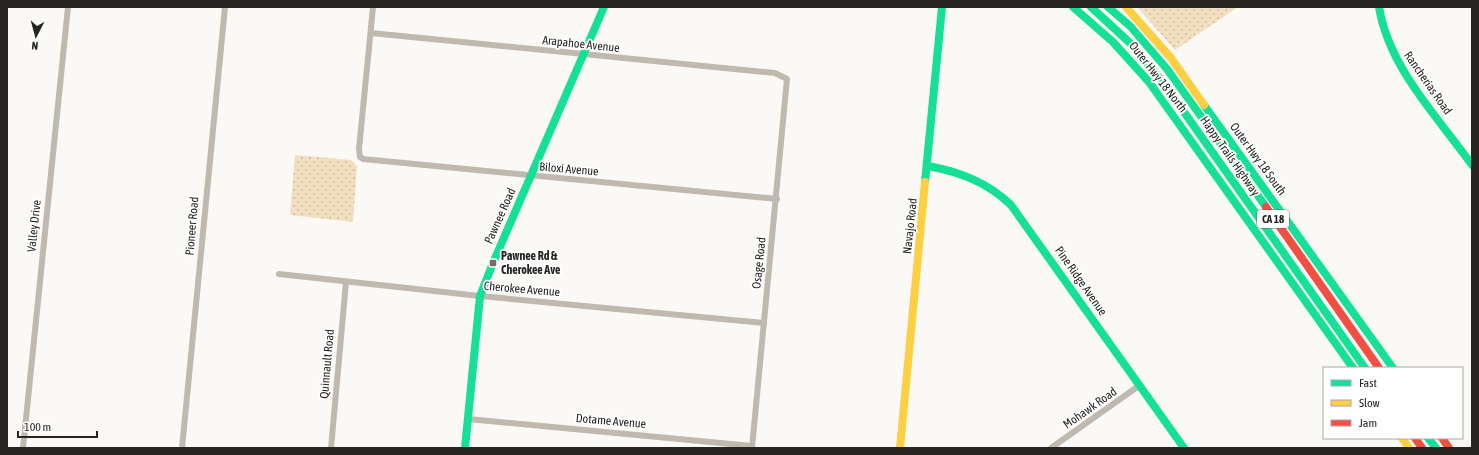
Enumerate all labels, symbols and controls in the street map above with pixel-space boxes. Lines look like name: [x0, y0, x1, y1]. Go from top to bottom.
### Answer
north arrow: [16, 16, 56, 56]
street label: Arapahoe Avenue: [542, 33, 620, 55]
street label: Outer Hwy 18 North: [1126, 39, 1190, 115]
text: N: [31, 40, 39, 52]
street label: Rancherias Road: [1401, 49, 1455, 117]
street label: Happy Trails Highway: [1197, 114, 1263, 199]
street label: Outer Hwy 18 South: [1227, 120, 1289, 198]
street label: Biloxi Avenue: [539, 159, 599, 179]
street label: Pawnee Road: [481, 186, 519, 246]
street label: Pioneer Road: [182, 196, 202, 256]
street label: Navajo Road: [900, 197, 920, 255]
street label: Valley Drive: [24, 199, 44, 253]
road number: CA 18: [1257, 210, 1289, 228]
street label: Osage Road: [749, 237, 769, 289]
street label: Pine Ridge Avenue: [1052, 244, 1110, 318]
place label: Pawnee Rd & Cherokee Ave: [501, 249, 561, 277]
marker: Pawnee Rd & Cherokee Ave: [488, 258, 498, 268]
street label: Cherokee Avenue: [483, 279, 561, 299]
street label: Quinnault Road: [317, 329, 337, 399]
legend: [1323, 367, 1463, 439]
text: Fast: [1359, 376, 1377, 390]
street label: Mohawk Road: [1061, 384, 1119, 432]
text: Slow: [1359, 396, 1380, 410]
street label: Dotame Avenue: [575, 411, 647, 431]
scale bar: [18, 413, 97, 439]
text: Jam: [1359, 416, 1377, 430]
text: 100 m: [24, 420, 51, 434]

